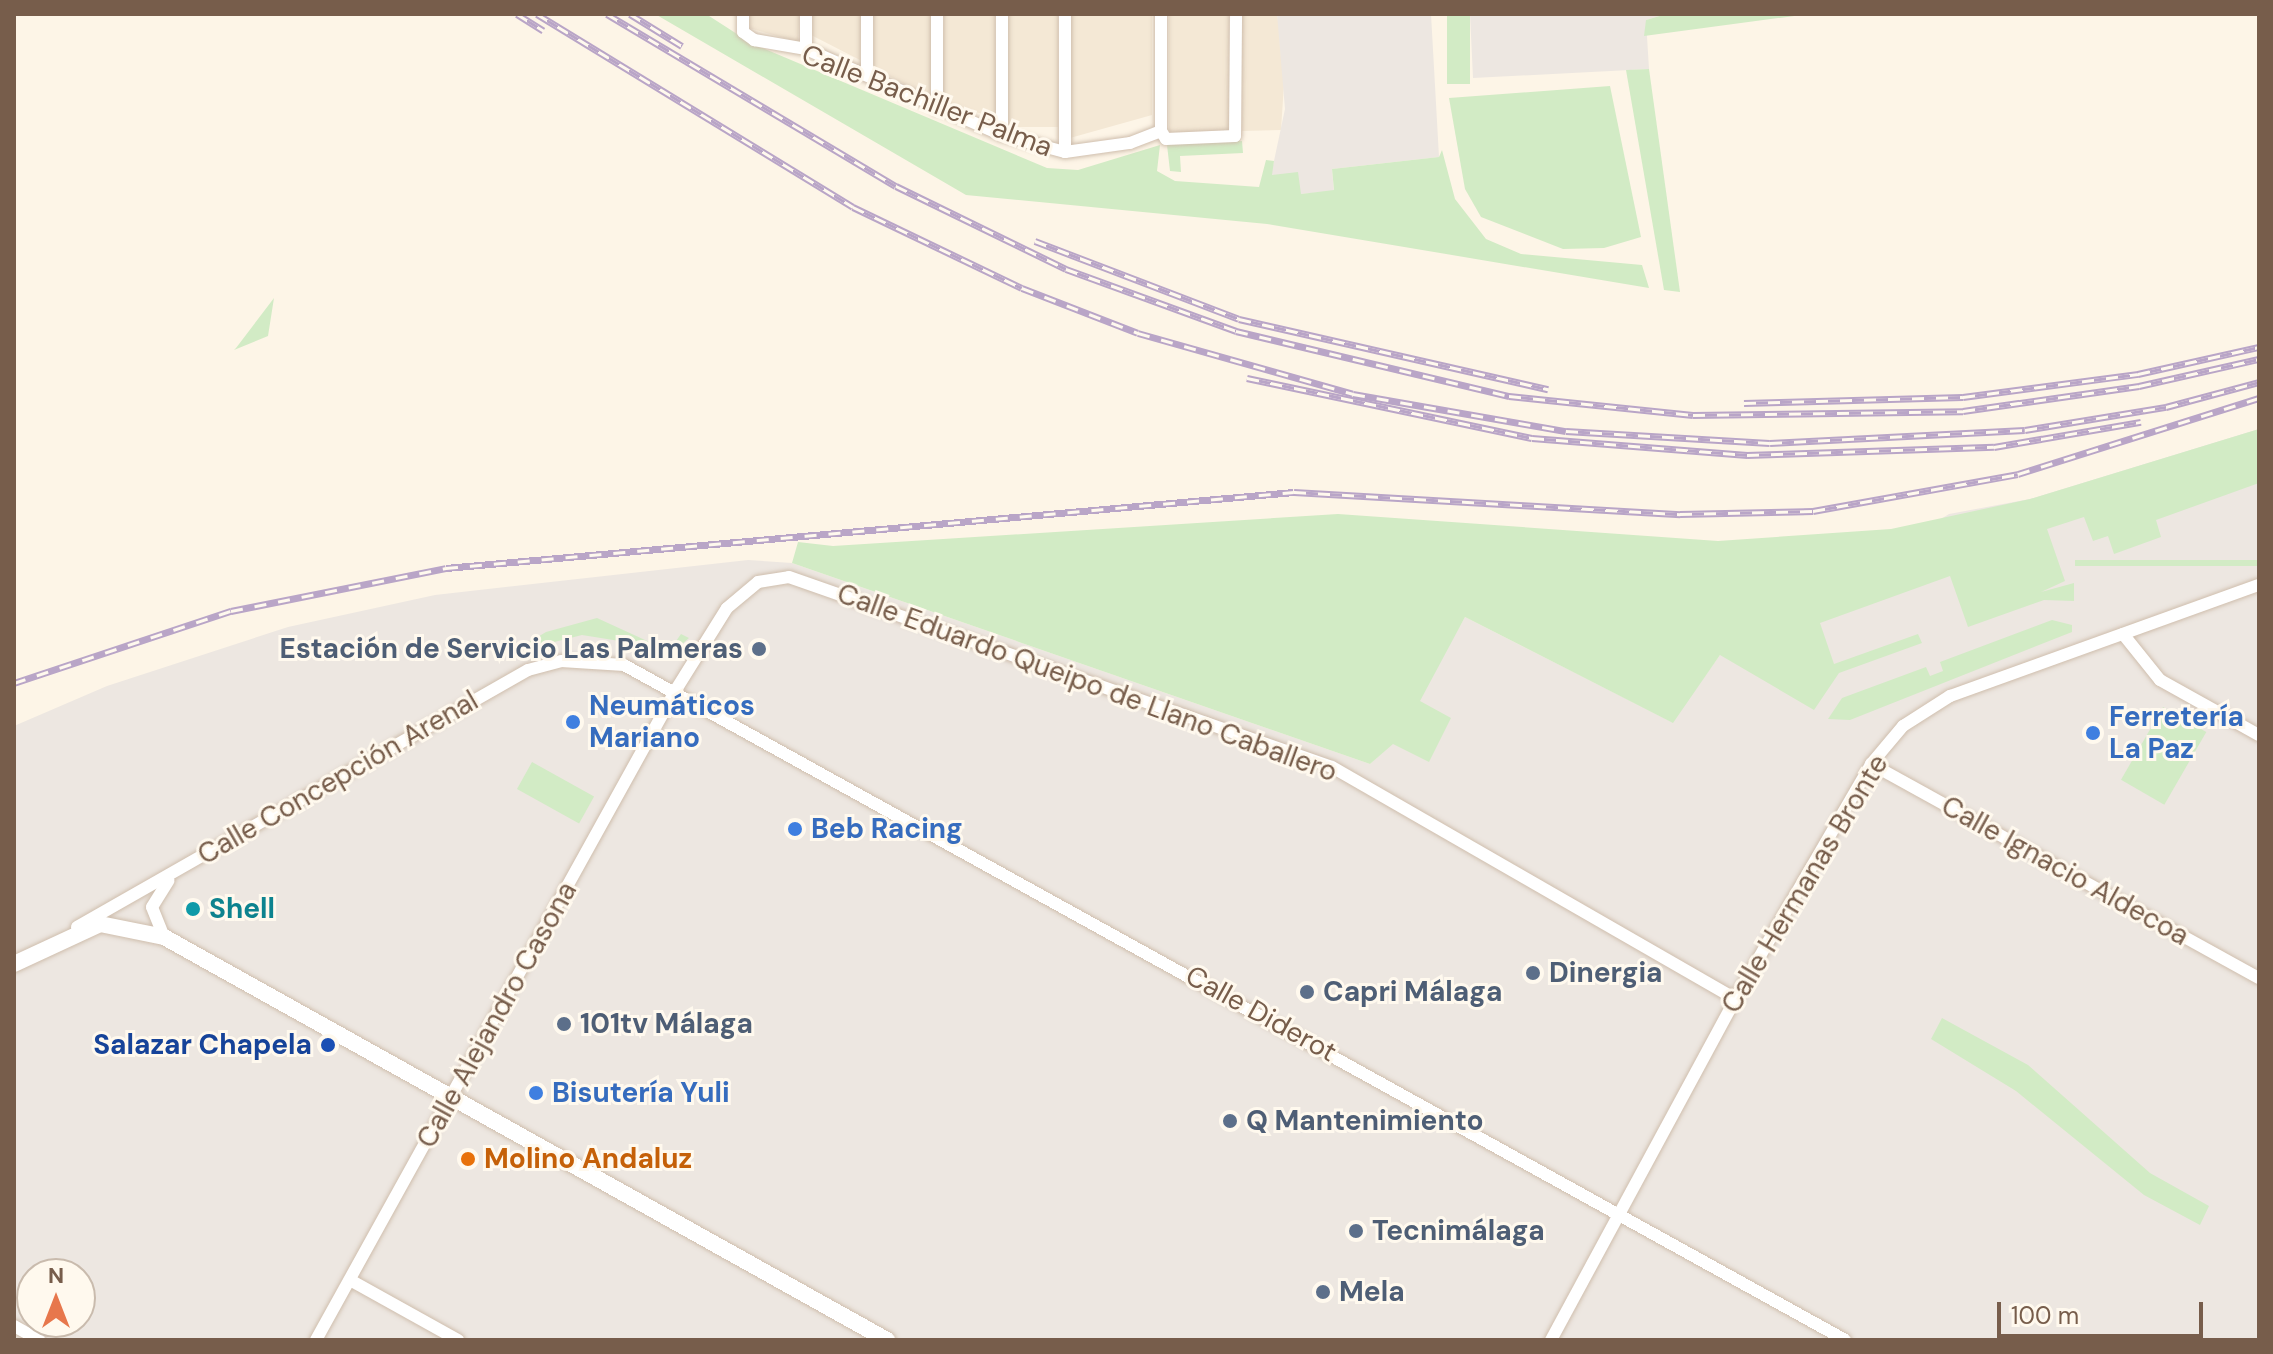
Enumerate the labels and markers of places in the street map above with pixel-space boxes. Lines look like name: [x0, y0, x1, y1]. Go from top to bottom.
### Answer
place label: Estación de Servicio Las Palmeras: [280, 632, 743, 666]
marker: Estación de Servicio Las Palmeras: [750, 640, 768, 658]
place label: Neumáticos Mariano: [589, 689, 755, 755]
place label: Ferretería La Paz: [2109, 700, 2244, 766]
marker: Neumáticos Mariano: [564, 713, 582, 731]
marker: Ferretería La Paz: [2084, 724, 2102, 742]
place label: Beb Racing: [811, 812, 963, 846]
marker: Beb Racing: [786, 820, 804, 838]
place label: Shell: [209, 892, 275, 926]
marker: Shell: [184, 900, 202, 918]
place label: Dinergia: [1549, 956, 1662, 990]
marker: Dinergia: [1524, 964, 1542, 982]
place label: Capri Málaga: [1323, 975, 1502, 1009]
marker: Capri Málaga: [1298, 983, 1316, 1001]
place label: 101tv Málaga: [580, 1007, 753, 1041]
marker: 101tv Málaga: [555, 1015, 573, 1033]
place label: Salazar Chapela: [93, 1028, 312, 1062]
marker: Salazar Chapela: [319, 1036, 337, 1054]
place label: Bisutería Yuli: [552, 1076, 730, 1110]
marker: Bisutería Yuli: [527, 1084, 545, 1102]
place label: Q Mantenimiento: [1246, 1104, 1484, 1138]
marker: Q Mantenimiento: [1221, 1112, 1239, 1130]
place label: Molino Andaluz: [484, 1142, 692, 1176]
marker: Molino Andaluz: [459, 1150, 477, 1168]
place label: Tecnimálaga: [1372, 1214, 1545, 1248]
marker: Tecnimálaga: [1347, 1222, 1365, 1240]
place label: Mela: [1339, 1275, 1405, 1309]
marker: Mela: [1314, 1283, 1332, 1301]

